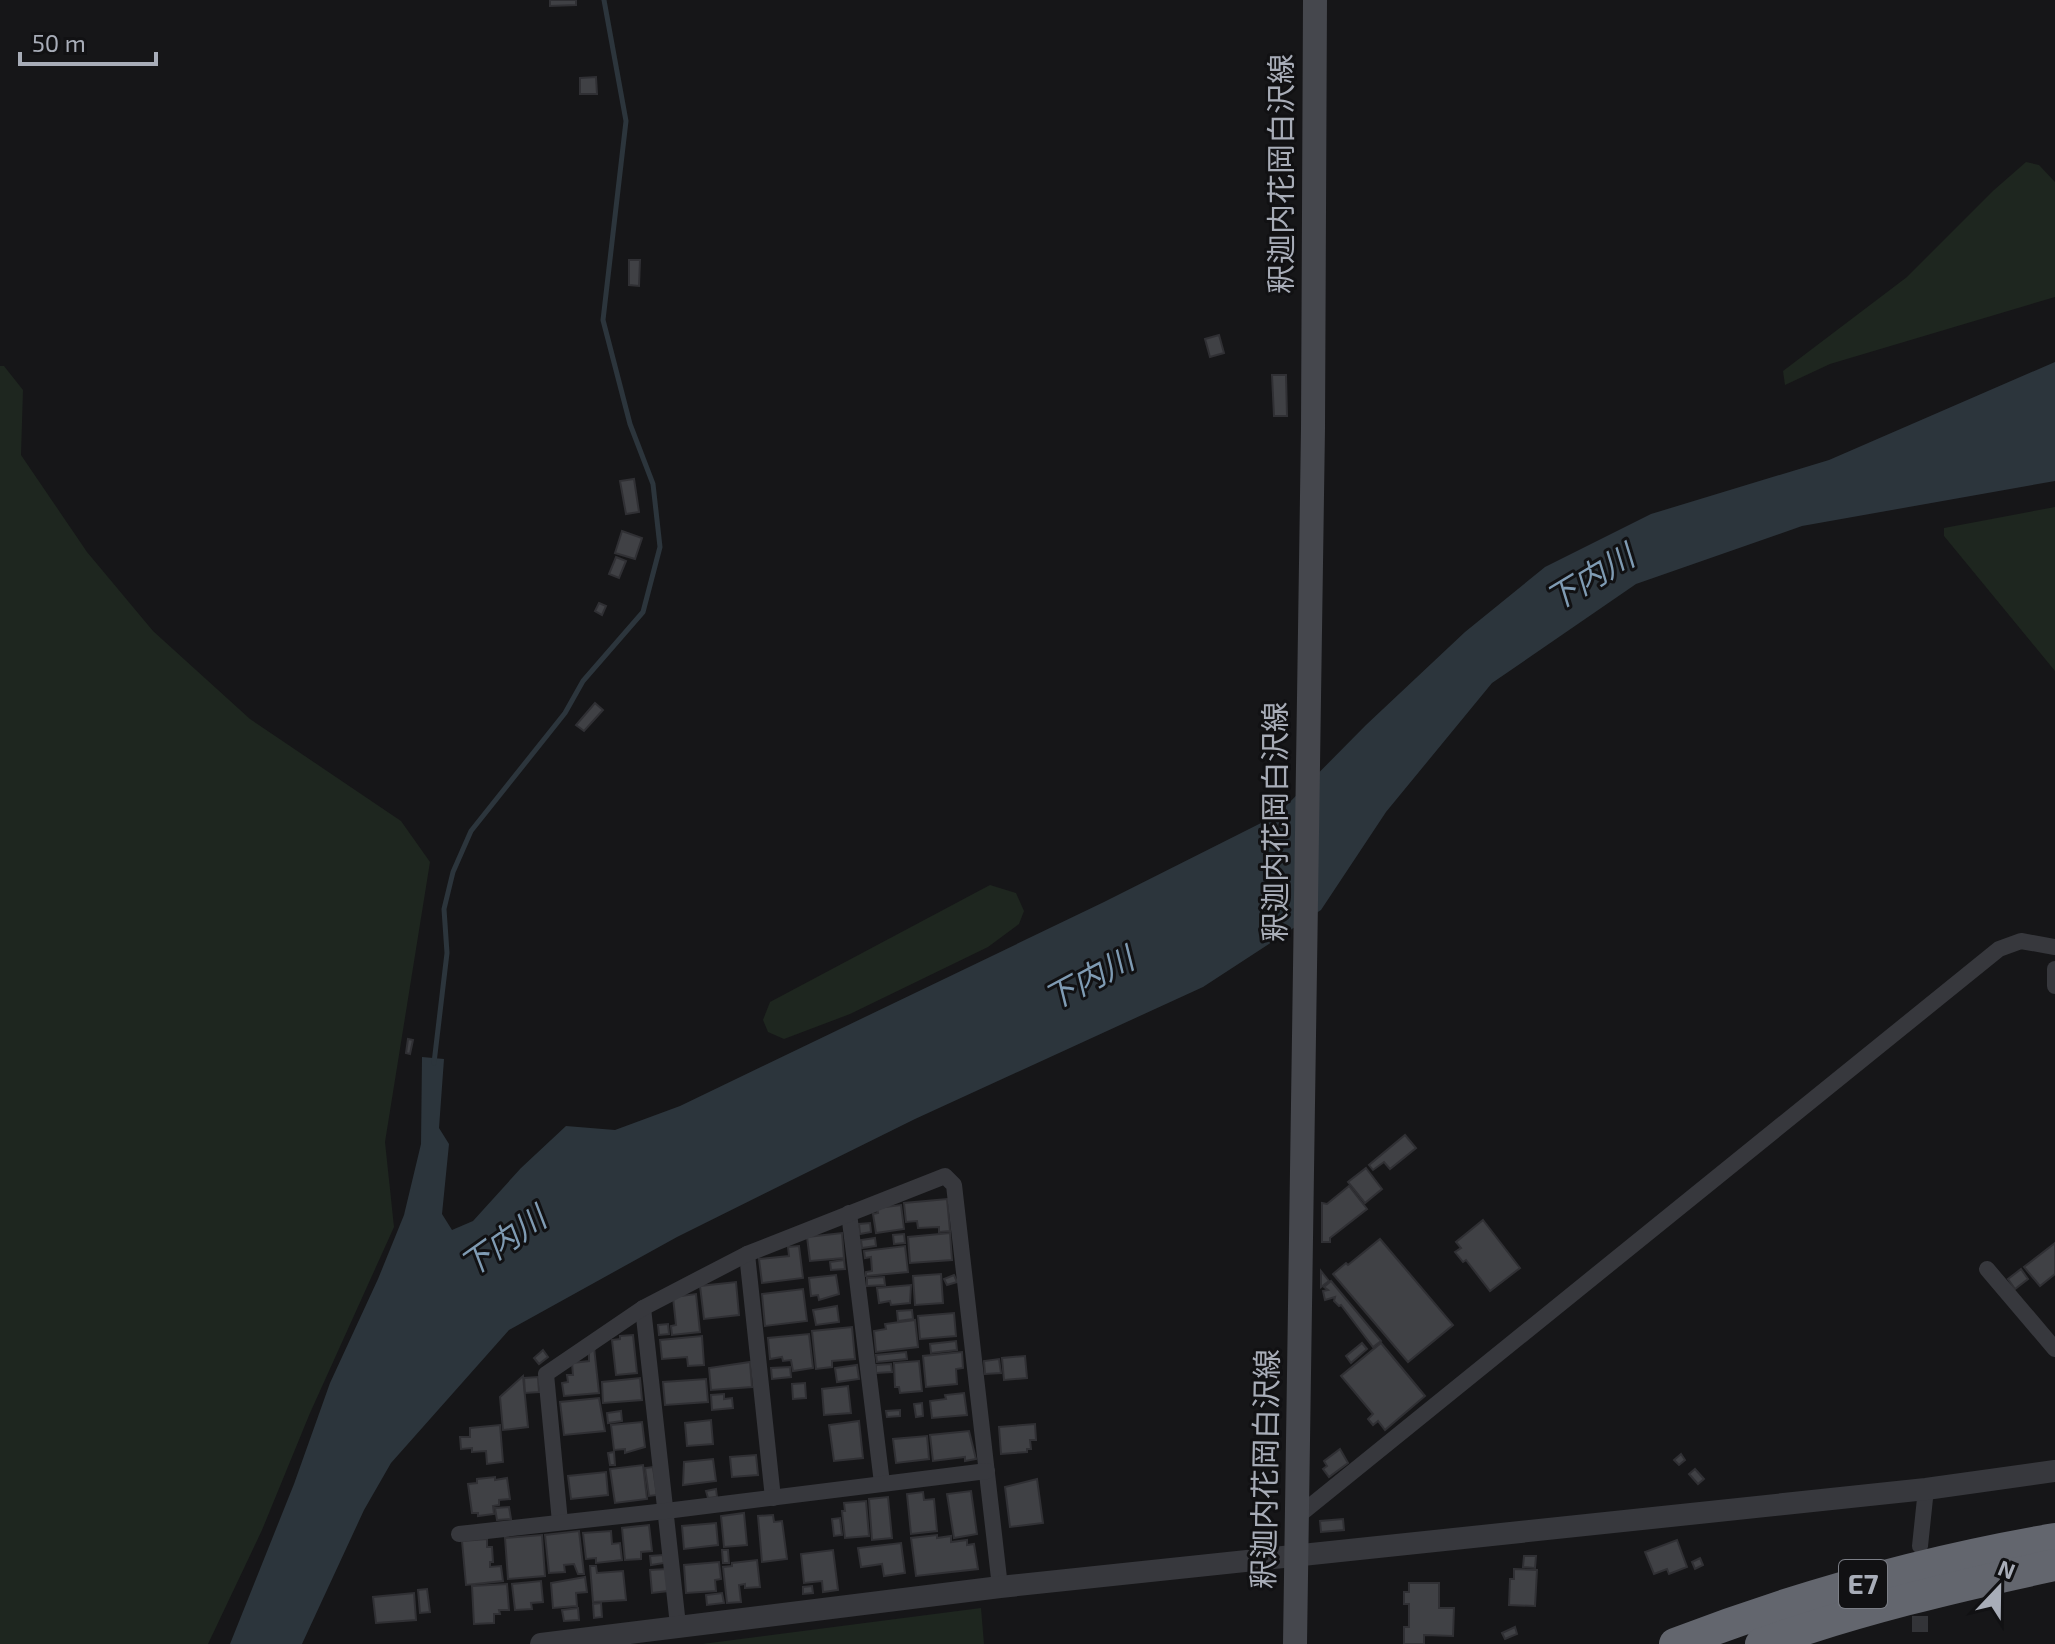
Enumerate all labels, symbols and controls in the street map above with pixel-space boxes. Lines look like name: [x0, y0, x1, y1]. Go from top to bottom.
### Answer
scale bar: [20, 16, 156, 66]
text: 50 m: [32, 28, 86, 57]
street label: 釈迦内花岡白沢線: [1262, 54, 1298, 294]
water label: 下内川: [1538, 534, 1642, 617]
street label: 釈迦内花岡白沢線: [1256, 702, 1292, 942]
water label: 下内川: [1037, 937, 1142, 1017]
water label: 下内川: [452, 1196, 555, 1283]
street label: 釈迦内花岡白沢線: [1244, 1349, 1284, 1589]
north arrow: [1959, 1548, 2039, 1628]
text: N: [1995, 1553, 2019, 1584]
road number: E7: [1839, 1560, 1887, 1608]

